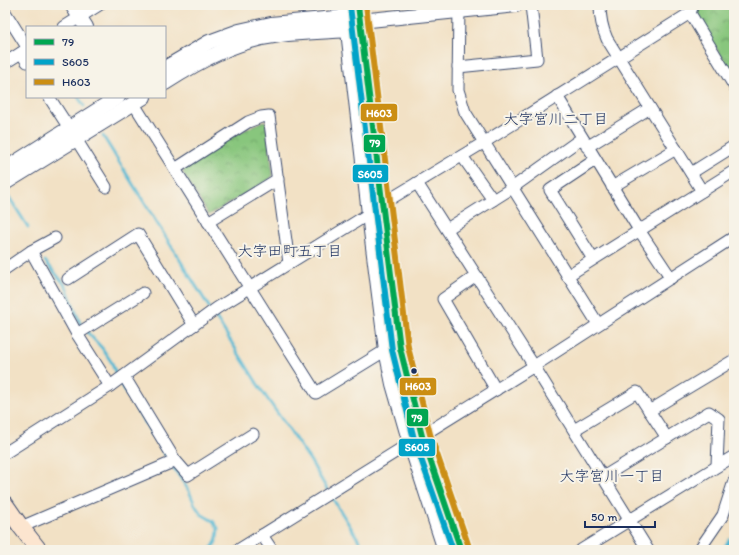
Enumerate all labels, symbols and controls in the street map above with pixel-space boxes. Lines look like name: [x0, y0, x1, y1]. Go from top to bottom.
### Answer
legend: [26, 26, 166, 98]
text: 79: [62, 35, 74, 49]
text: S605: [62, 55, 89, 69]
text: H603: [62, 75, 91, 89]
line badge: H603: [360, 103, 398, 122]
text: H603: [366, 107, 392, 120]
district label: 大字宮川二丁目: [503, 110, 609, 128]
line badge: 79: [363, 134, 386, 153]
text: 79: [368, 137, 381, 150]
line badge: S605: [352, 164, 389, 183]
text: S605: [358, 168, 382, 181]
district label: 大字田町五丁目: [237, 242, 343, 260]
unlabelled marker: [409, 366, 419, 376]
line badge: H603: [399, 377, 437, 396]
text: H603: [405, 380, 431, 393]
line badge: 79: [406, 408, 429, 427]
text: 79: [410, 412, 423, 425]
line badge: S605: [398, 438, 436, 457]
text: S605: [405, 441, 429, 454]
district label: 大字宮川一丁目: [559, 467, 665, 485]
scale bar: [585, 503, 655, 529]
text: 50 m: [591, 510, 617, 524]

